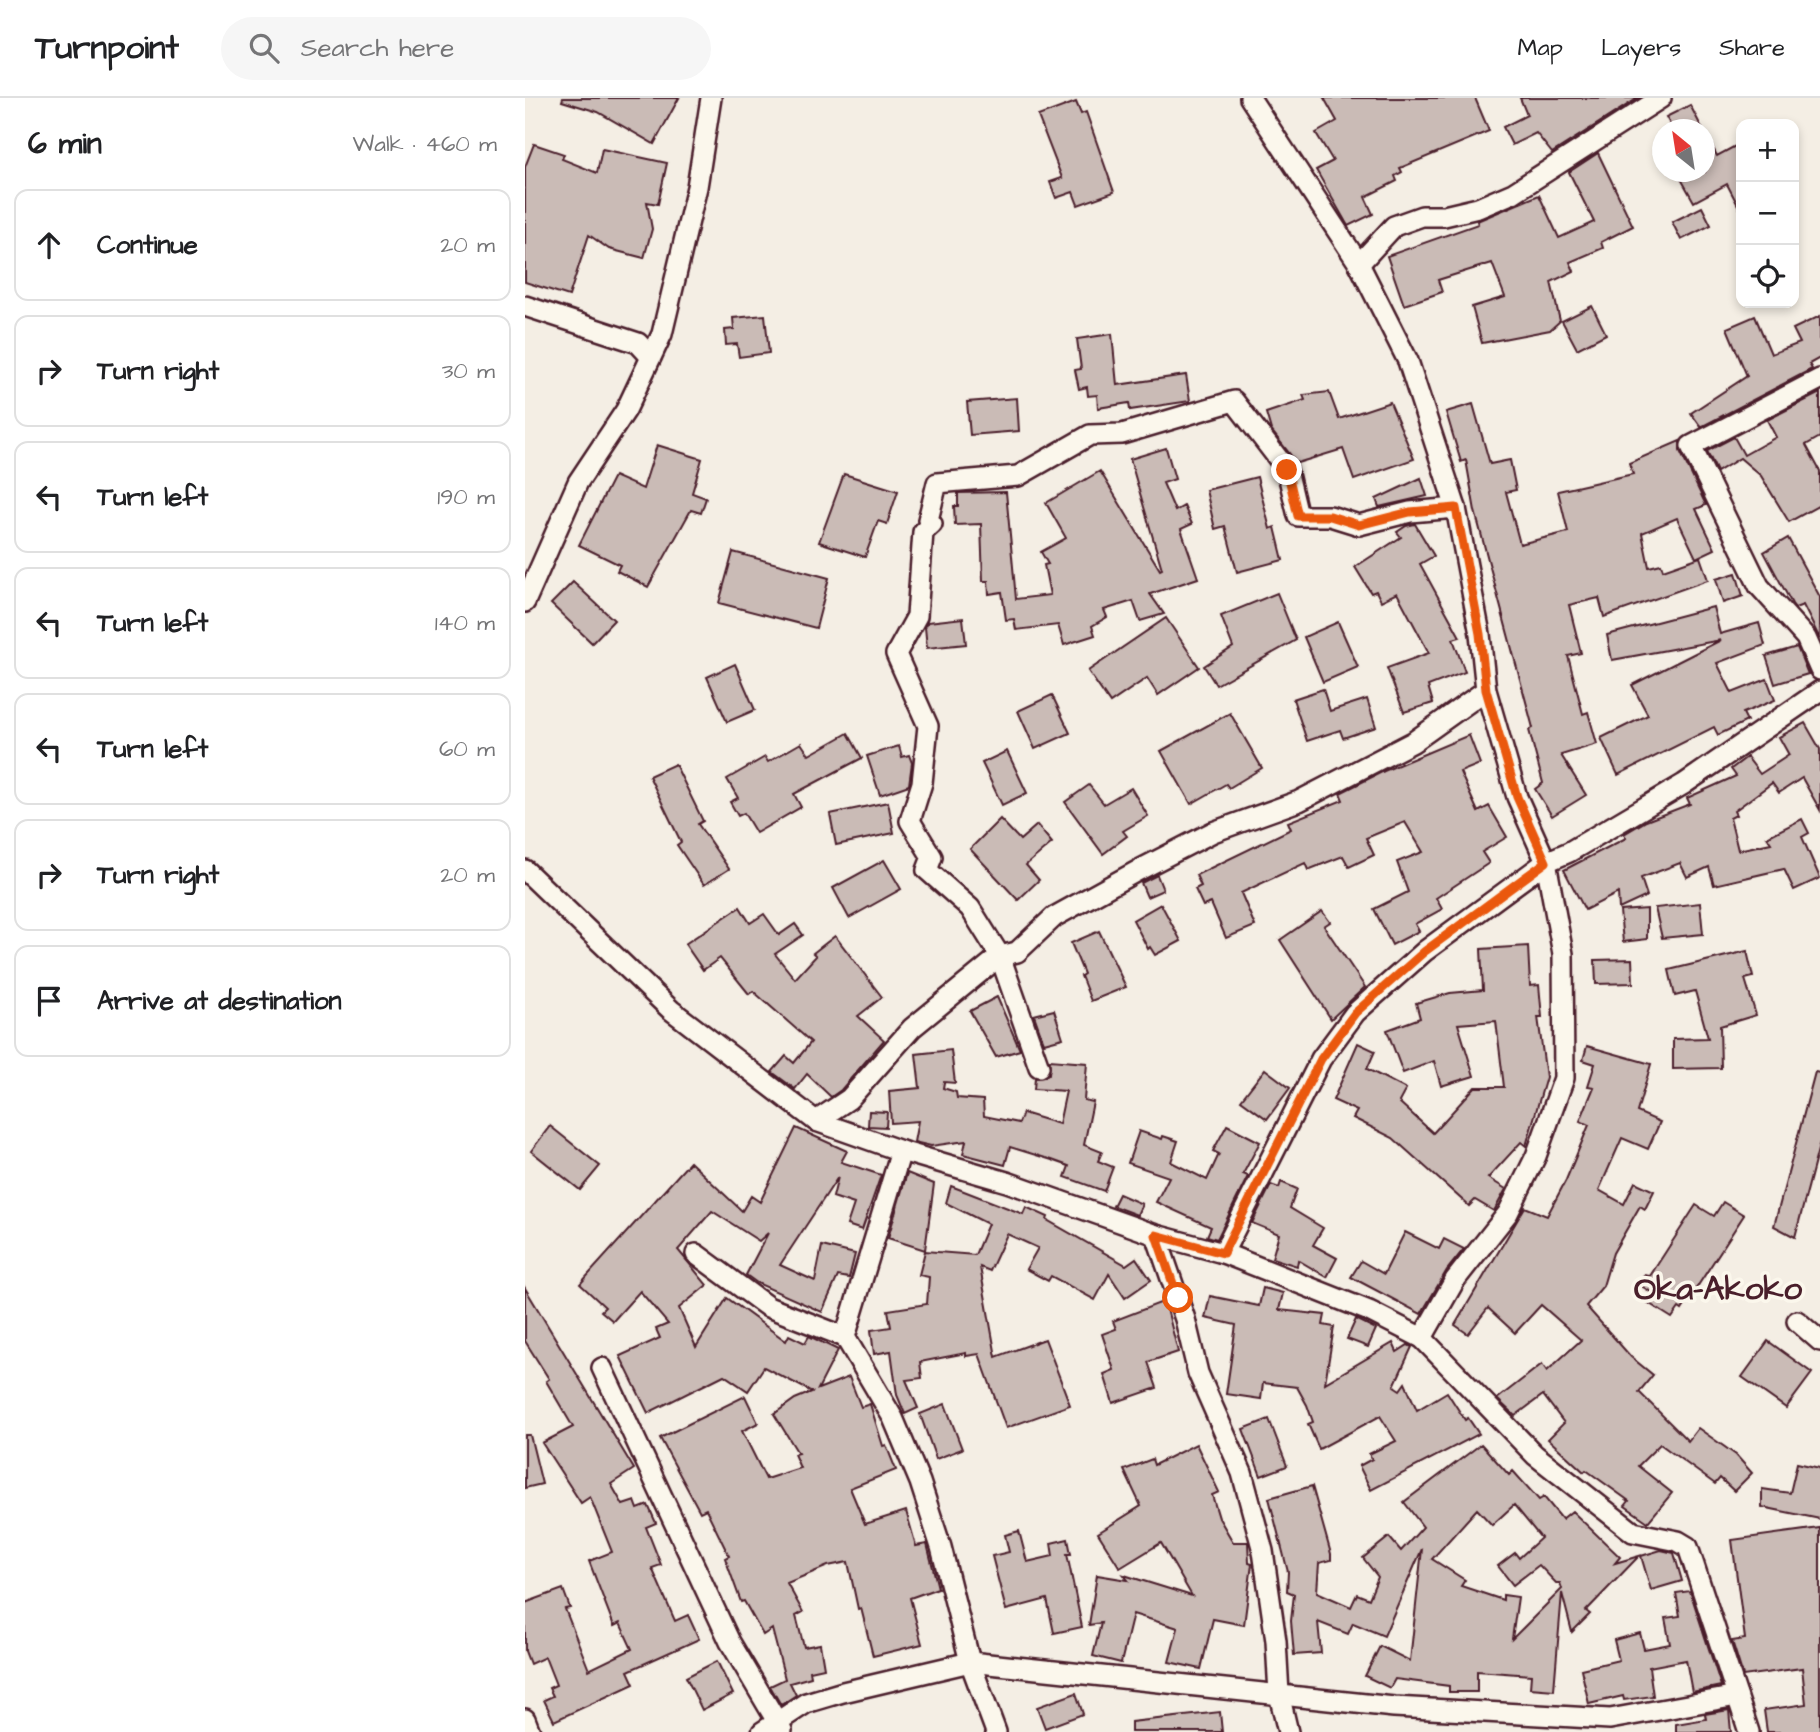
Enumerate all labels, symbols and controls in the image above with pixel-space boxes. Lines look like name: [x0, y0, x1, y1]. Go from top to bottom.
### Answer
search box: [221, 17, 711, 80]
text: Turnpoint: [35, 25, 179, 71]
icon: search: [245, 29, 283, 67]
text: Search here: [301, 30, 454, 66]
text: Map: [1518, 31, 1563, 65]
text: Layers: [1601, 31, 1681, 65]
text: Share: [1719, 31, 1785, 65]
north arrow: [1652, 119, 1715, 182]
map controls: [1736, 119, 1799, 308]
button: +: [1736, 119, 1799, 182]
text: 6 min: [28, 123, 102, 165]
text: Walk · 460 m: [353, 128, 497, 160]
button: −: [1736, 182, 1799, 245]
icon: ahead: [30, 226, 68, 264]
text: Continue: [97, 227, 198, 263]
text: 20 m: [440, 229, 495, 261]
button: locate: [1736, 245, 1799, 308]
icon: right: [30, 352, 68, 390]
text: Turn right: [97, 353, 219, 389]
text: 30 m: [442, 355, 495, 387]
route end: [1271, 454, 1302, 485]
icon: left: [30, 478, 68, 516]
text: Turn left: [97, 479, 208, 515]
text: 190 m: [437, 481, 495, 513]
icon: left: [30, 604, 68, 642]
text: Turn left: [97, 605, 208, 641]
text: 140 m: [435, 607, 495, 639]
icon: left: [30, 730, 68, 768]
text: Turn left: [97, 731, 208, 767]
text: 60 m: [439, 733, 495, 765]
icon: right: [30, 856, 68, 894]
text: Turn right: [97, 857, 219, 893]
text: 20 m: [440, 859, 495, 891]
icon: arrive: [30, 982, 68, 1020]
text: Arrive at destination: [97, 983, 342, 1019]
district label: Oka-Akoko: [1634, 1266, 1803, 1312]
route start: [1162, 1282, 1193, 1313]

